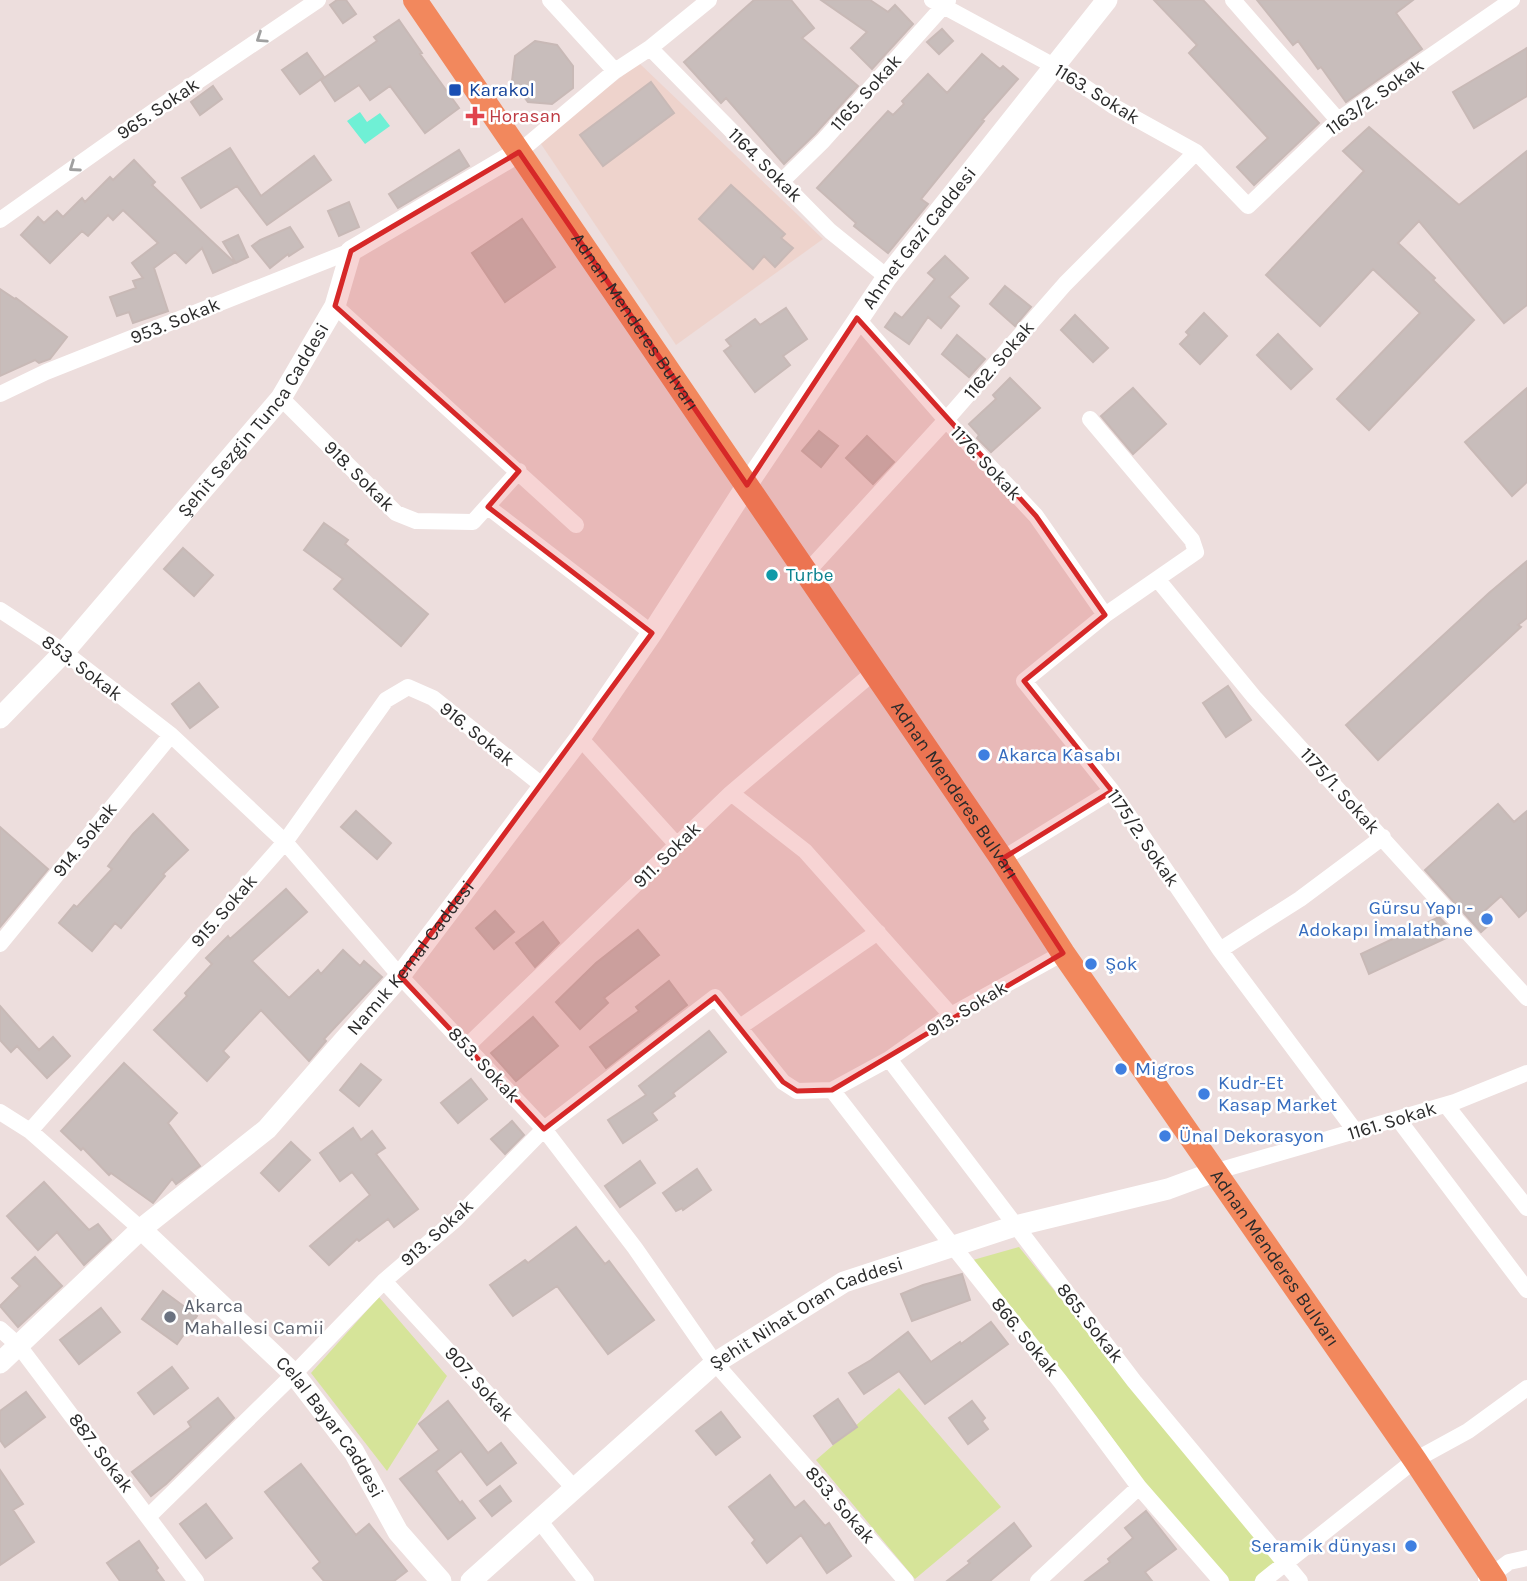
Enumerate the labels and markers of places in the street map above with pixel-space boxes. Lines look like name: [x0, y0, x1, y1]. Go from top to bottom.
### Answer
place label: Karakol: [469, 79, 535, 101]
marker: Karakol: [447, 82, 463, 98]
place label: Horasan: [489, 105, 561, 127]
marker: Horasan: [467, 108, 483, 124]
place label: Turbe: [786, 564, 834, 586]
marker: Turbe: [764, 567, 780, 583]
place label: Akarca Kasabı: [998, 744, 1121, 766]
marker: Akarca Kasabı: [976, 747, 992, 763]
place label: Gürsu Yapı - Adokapı İmalathane: [1298, 897, 1473, 941]
marker: Gürsu Yapı - Adokapı İmalathane: [1479, 911, 1495, 927]
place label: Şok: [1105, 953, 1138, 975]
marker: Şok: [1083, 956, 1099, 972]
place label: Migros: [1135, 1058, 1195, 1080]
marker: Migros: [1113, 1061, 1129, 1077]
place label: Kudr-Et Kasap Market: [1218, 1072, 1337, 1116]
marker: Kudr-Et Kasap Market: [1196, 1086, 1212, 1102]
place label: Ünal Dekorasyon: [1179, 1125, 1324, 1147]
marker: Ünal Dekorasyon: [1157, 1128, 1173, 1144]
place label: Akarca Mahallesi Camii: [184, 1295, 324, 1339]
marker: Akarca Mahallesi Camii: [162, 1309, 178, 1325]
place label: Seramik dünyası: [1251, 1535, 1397, 1557]
marker: Seramik dünyası: [1403, 1538, 1419, 1554]

